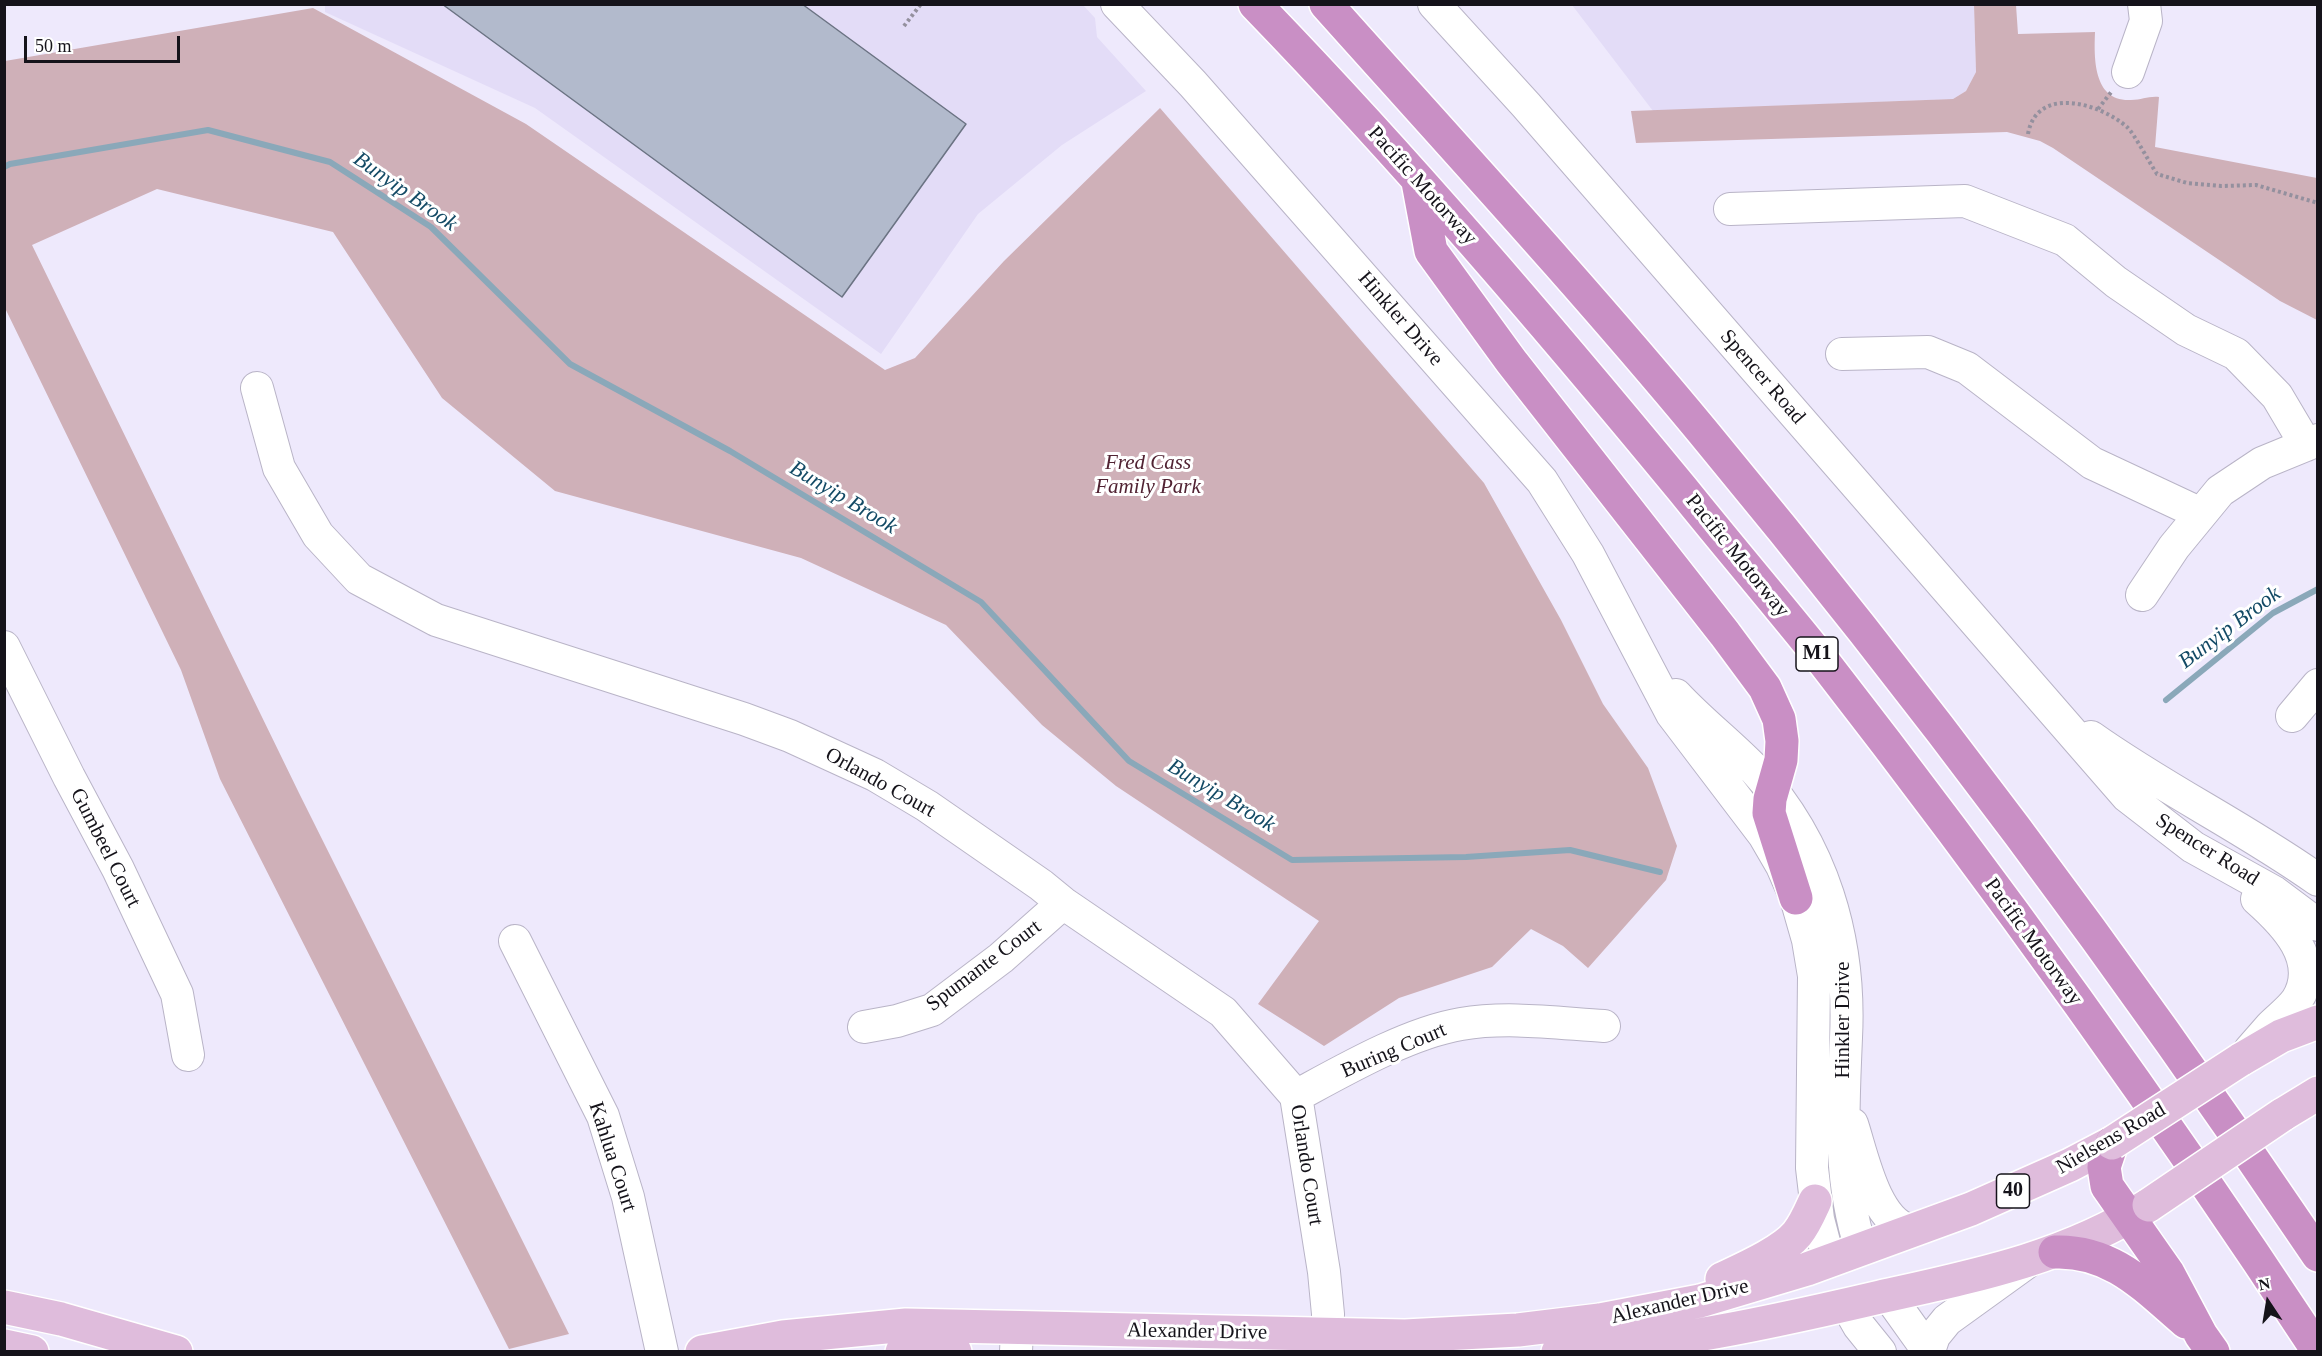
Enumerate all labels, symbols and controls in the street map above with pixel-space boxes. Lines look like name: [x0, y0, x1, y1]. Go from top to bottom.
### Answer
scale bar: [27, 24, 183, 62]
text: 50 m: [35, 36, 72, 56]
street label: Pacific Motorway: [1362, 121, 1482, 251]
water label: Bunyip Brook: [348, 147, 462, 237]
street label: Hinkler Drive: [1352, 267, 1448, 371]
street label: Spencer Road: [1714, 325, 1810, 429]
park label: Fred Cass Family Park: [1095, 450, 1201, 500]
water label: Bunyip Brook: [784, 456, 902, 540]
street label: Pacific Motorway: [1680, 489, 1794, 623]
water label: Bunyip Brook: [2174, 581, 2286, 675]
road number: M1: [1796, 637, 1838, 671]
street label: Orlando Court: [821, 742, 939, 824]
water label: Bunyip Brook: [1162, 754, 1280, 838]
street label: Gumbeel Court: [64, 784, 146, 912]
street label: Spencer Road: [2151, 808, 2263, 892]
street label: Pacific Motorway: [1978, 873, 2088, 1011]
street label: Spumante Court: [922, 915, 1046, 1017]
street label: Hinkler Drive: [1830, 961, 1856, 1079]
street label: Buring Court: [1338, 1018, 1450, 1084]
street label: Nielsens Road: [2052, 1098, 2170, 1180]
street label: Kahlua Court: [582, 1099, 642, 1215]
street label: Orlando Court: [1284, 1103, 1328, 1227]
road number: 40: [1996, 1174, 2030, 1208]
north arrow: [2238, 1272, 2298, 1332]
street label: Alexander Drive: [1609, 1274, 1751, 1330]
text: N: [2257, 1274, 2272, 1293]
street label: Alexander Drive: [1127, 1318, 1267, 1346]

